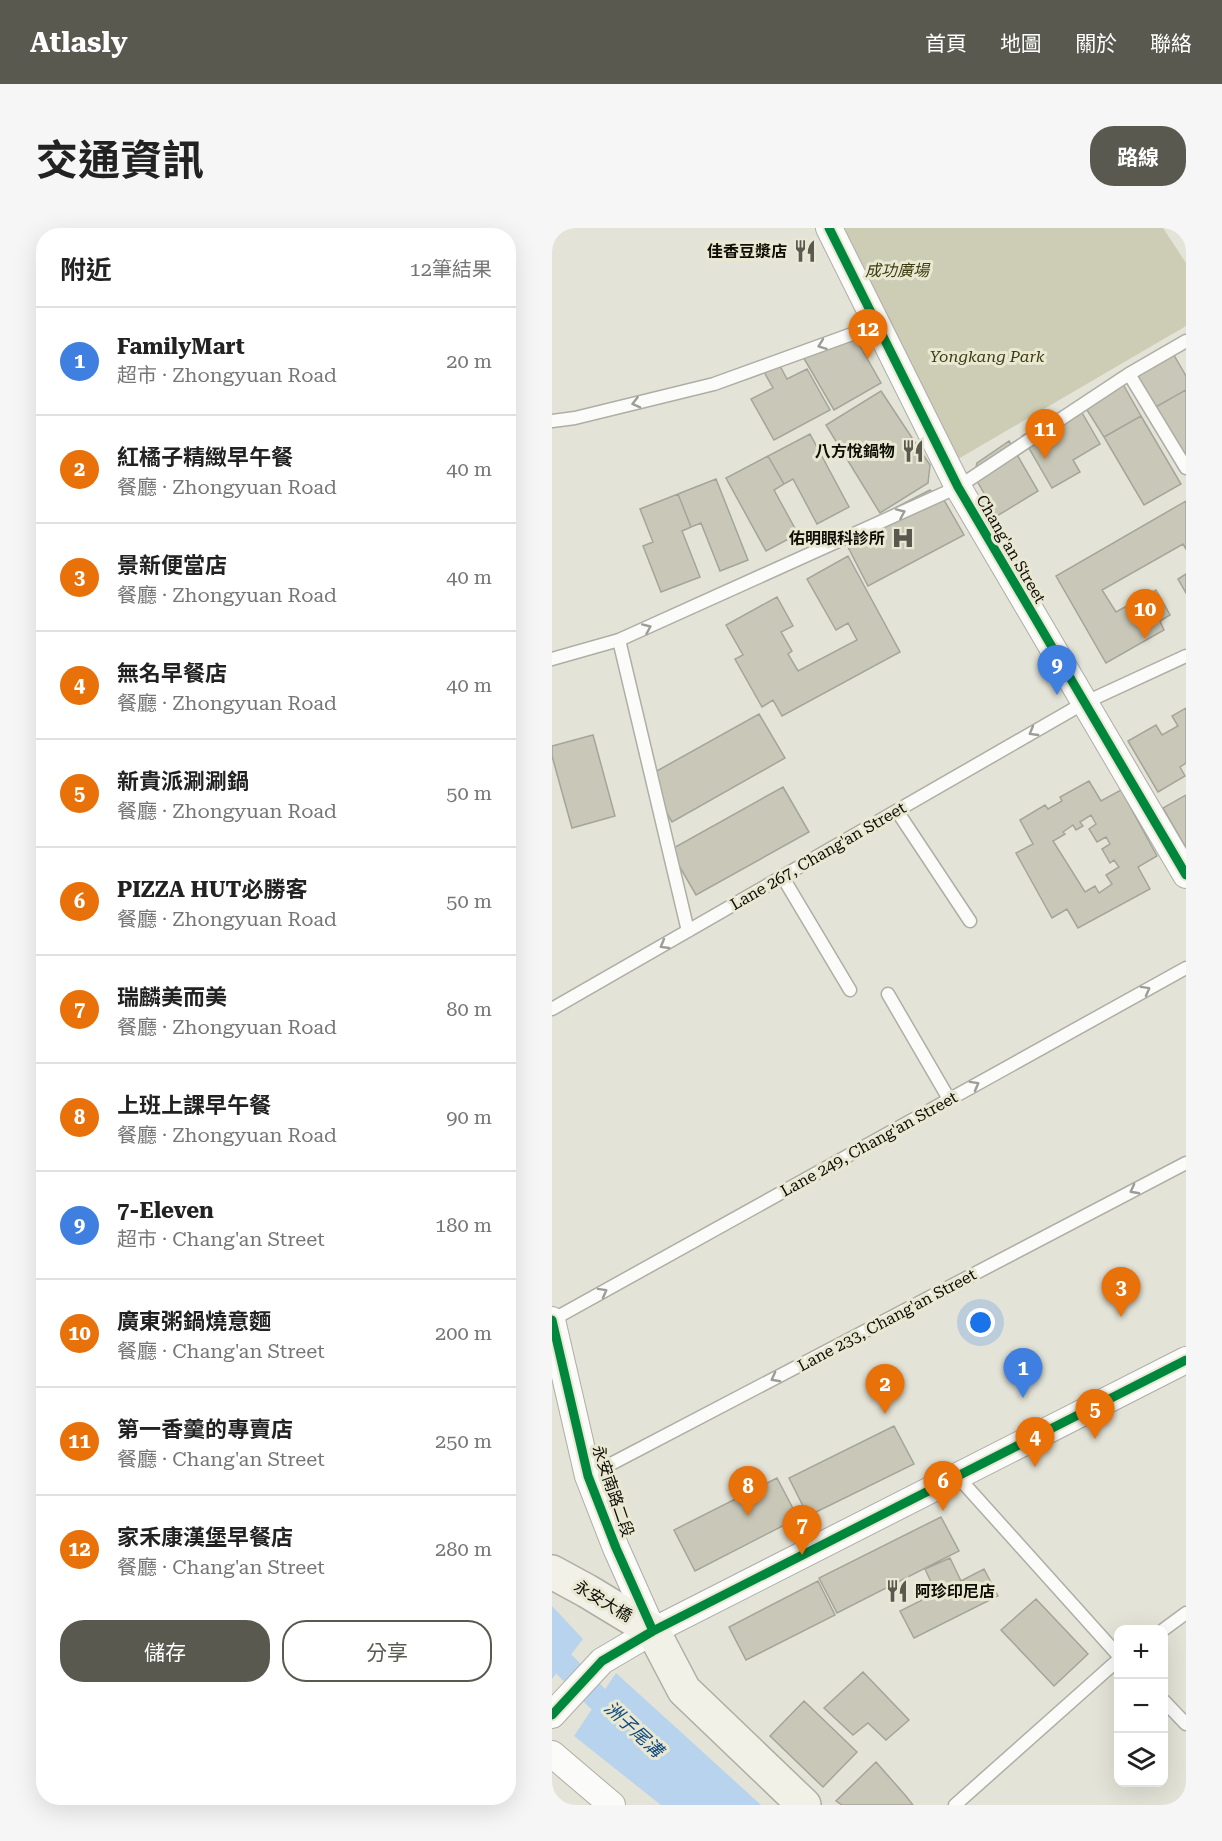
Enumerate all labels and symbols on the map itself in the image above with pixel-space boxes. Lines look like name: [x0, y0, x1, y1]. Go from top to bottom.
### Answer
restaurant icon: 佳香豆漿店: [792, 238, 818, 264]
place label: 佳香豆漿店: [707, 242, 787, 261]
park label: 成功廣場: [865, 261, 931, 280]
pin: 12: [848, 310, 888, 359]
one-way arrow: [817, 337, 828, 350]
park label: Yongkang Park: [929, 347, 1045, 366]
one-way arrow: [631, 395, 641, 408]
pin: 11: [1026, 410, 1064, 459]
restaurant icon: 八方悅鍋物: [900, 438, 926, 464]
place label: 八方悅鍋物: [815, 442, 895, 461]
street label: Chang'an Street: [972, 491, 1050, 607]
one-way arrow: [895, 508, 906, 520]
hospital icon: 佑明眼科診所: [890, 525, 916, 551]
place label: 佑明眼科診所: [788, 529, 885, 548]
pin: 10: [1126, 590, 1164, 639]
one-way arrow: [641, 623, 652, 635]
pin: 9: [1038, 646, 1076, 695]
one-way arrow: [1029, 725, 1039, 736]
street label: Lane 267, Chang'an Street: [727, 798, 909, 914]
one-way arrow: [660, 937, 670, 949]
one-way arrow: [1140, 986, 1150, 997]
one-way arrow: [969, 1081, 980, 1092]
street label: Lane 249, Chang'an Street: [777, 1087, 961, 1201]
one-way arrow: [1130, 1183, 1140, 1194]
street label: Lane 233, Chang'an Street: [795, 1265, 979, 1375]
pin: 3: [1102, 1268, 1140, 1317]
one-way arrow: [597, 1288, 607, 1299]
your location: [966, 1308, 995, 1337]
pin: 1: [1004, 1348, 1042, 1398]
pin: 2: [866, 1364, 904, 1414]
one-way arrow: [771, 1371, 782, 1382]
pin: 5: [1076, 1390, 1114, 1439]
pin: 4: [1016, 1418, 1054, 1467]
street label: 永安南路二段: [588, 1443, 638, 1539]
pin: 6: [924, 1462, 962, 1511]
pin: 8: [728, 1466, 768, 1516]
pin: 7: [782, 1506, 822, 1555]
street label: 永安大橋: [571, 1576, 635, 1626]
restaurant icon: 阿珍印尼店: [884, 1578, 910, 1604]
place label: 阿珍印尼店: [915, 1582, 995, 1601]
water label: 洲子尾溝: [601, 1697, 670, 1763]

